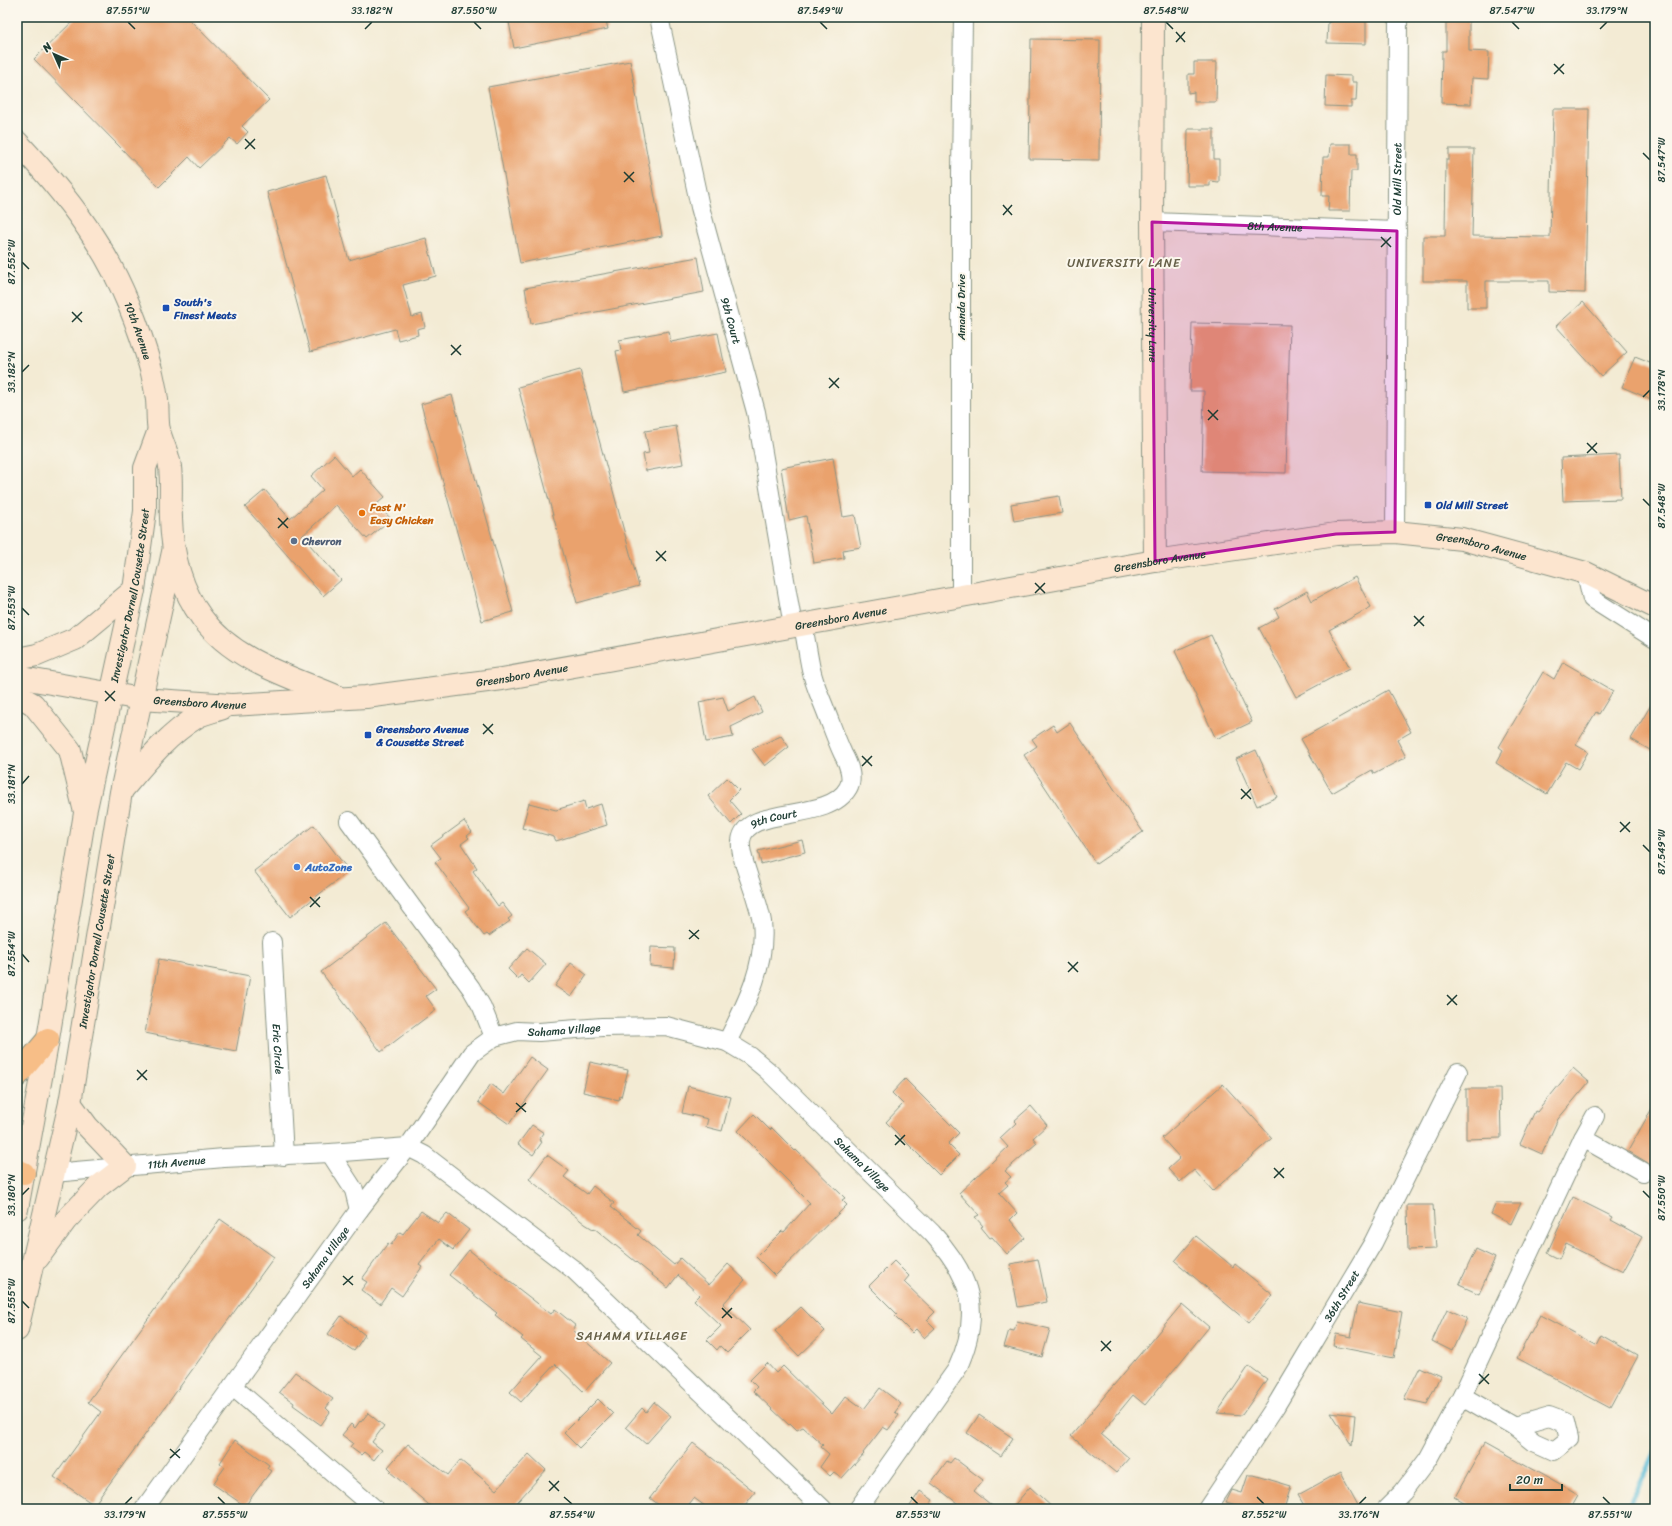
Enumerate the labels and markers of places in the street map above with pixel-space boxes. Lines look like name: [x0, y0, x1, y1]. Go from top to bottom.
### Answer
place label: South's Finest Meats: [173, 293, 238, 325]
marker: South's Finest Meats: [161, 303, 171, 313]
place label: Old Mill Street: [1435, 496, 1509, 515]
place label: Fast N' Easy Chicken: [369, 498, 434, 530]
marker: Old Mill Street: [1423, 500, 1433, 510]
marker: Fast N' Easy Chicken: [357, 508, 367, 518]
place label: Chevron: [301, 532, 341, 551]
marker: Chevron: [289, 536, 299, 546]
place label: Greensboro Avenue & Cousette Street: [375, 720, 469, 752]
marker: Greensboro Avenue & Cousette Street: [363, 730, 373, 740]
place label: AutoZone: [304, 858, 352, 877]
marker: AutoZone: [292, 862, 302, 872]

